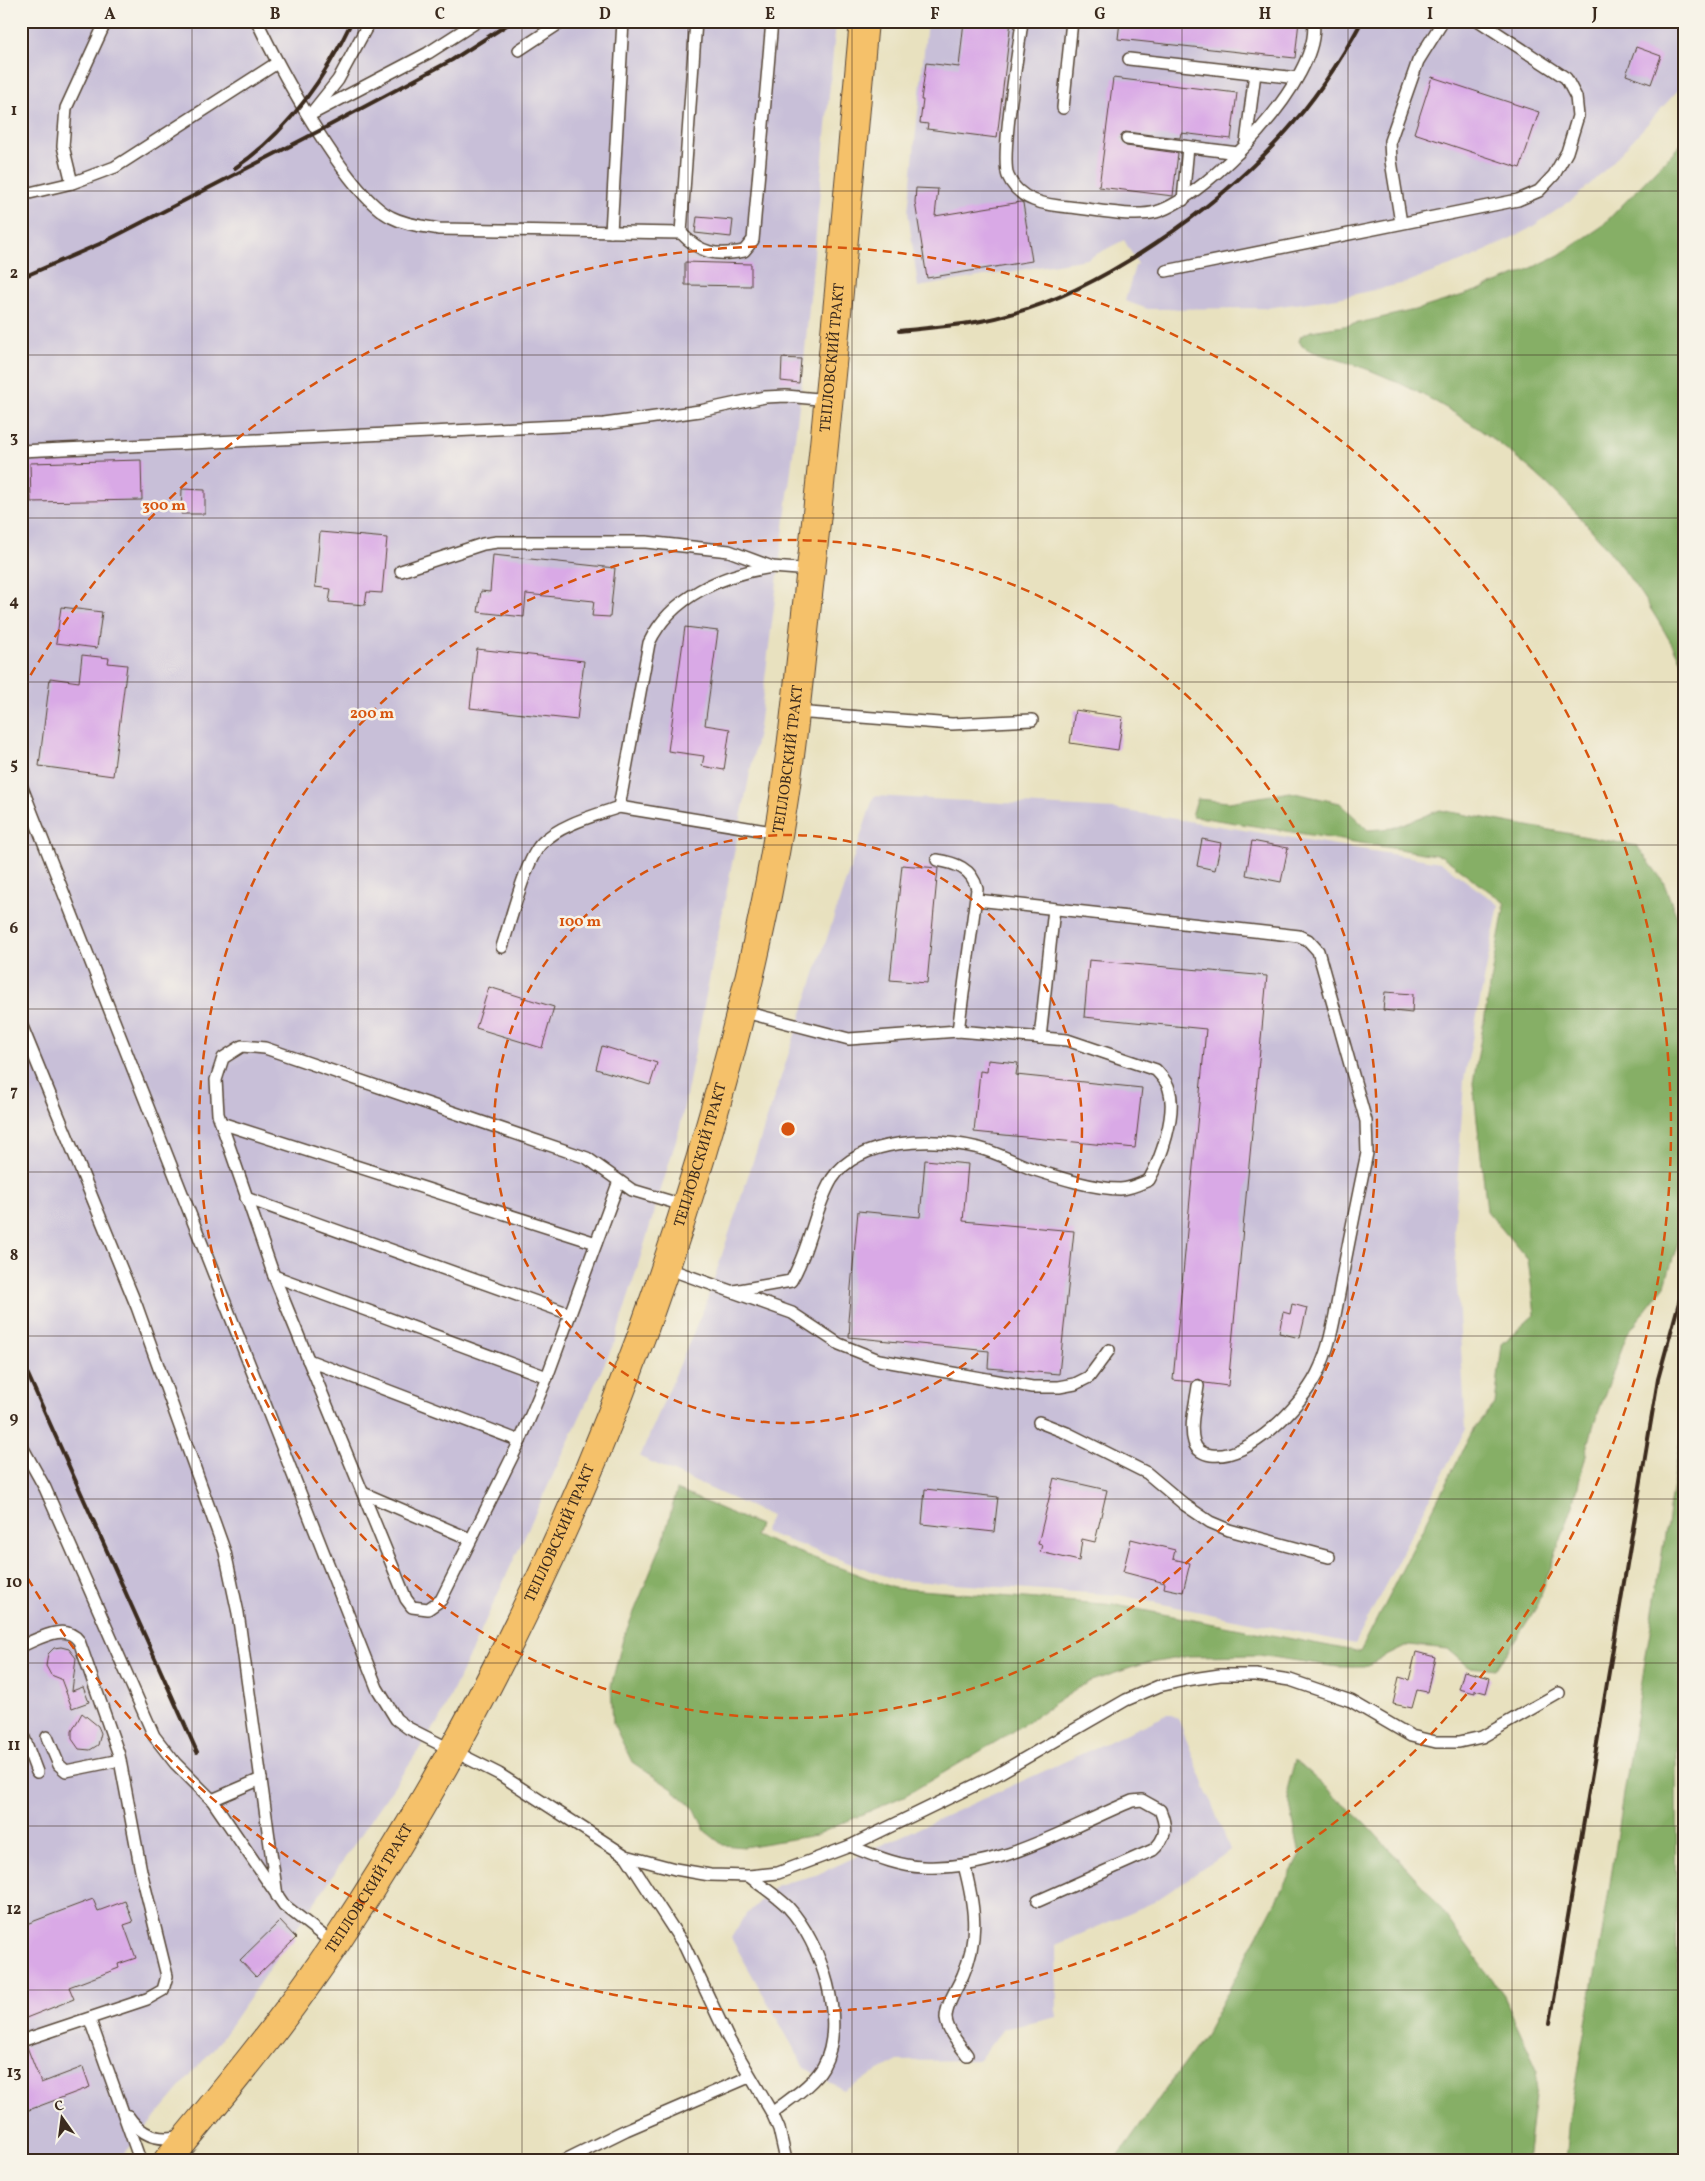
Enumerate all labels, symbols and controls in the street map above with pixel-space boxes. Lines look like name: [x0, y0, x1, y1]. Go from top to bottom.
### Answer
text: A: [104, 4, 116, 26]
text: B: [270, 4, 281, 26]
text: C: [435, 4, 445, 26]
text: D: [599, 4, 611, 26]
text: E: [765, 4, 775, 26]
text: F: [930, 4, 940, 26]
text: G: [1094, 4, 1106, 26]
text: H: [1259, 4, 1271, 26]
text: I: [1427, 4, 1433, 26]
text: J: [1591, 4, 1598, 26]
text: 1: [11, 100, 17, 122]
text: 2: [10, 263, 18, 285]
street label: ТЕПЛОВСКИЙ ТРАКТ: [815, 282, 850, 433]
text: 3: [10, 427, 18, 449]
text: 300 m: [142, 496, 186, 517]
text: 4: [9, 591, 19, 613]
street label: ТЕПЛОВСКИЙ ТРАКТ: [768, 684, 809, 835]
text: 200 m: [350, 704, 394, 725]
text: 5: [10, 754, 18, 776]
text: 100 m: [559, 912, 602, 933]
text: 6: [10, 918, 19, 940]
street label: ТЕПЛОВСКИЙ ТРАКТ: [669, 1080, 732, 1230]
text: 7: [10, 1081, 18, 1103]
centre of rings: [779, 1120, 797, 1138]
text: 8: [10, 1245, 18, 1267]
text: 9: [10, 1408, 19, 1430]
street label: ТЕПЛОВСКИЙ ТРАКТ: [520, 1461, 600, 1606]
text: 10: [6, 1572, 22, 1594]
text: 11: [8, 1735, 20, 1757]
street label: ТЕПЛОВСКИЙ ТРАКТ: [321, 1820, 418, 1958]
text: 12: [7, 1899, 21, 1921]
text: 13: [7, 2062, 21, 2084]
north arrow: [38, 2094, 88, 2144]
text: С: [53, 2097, 66, 2117]

